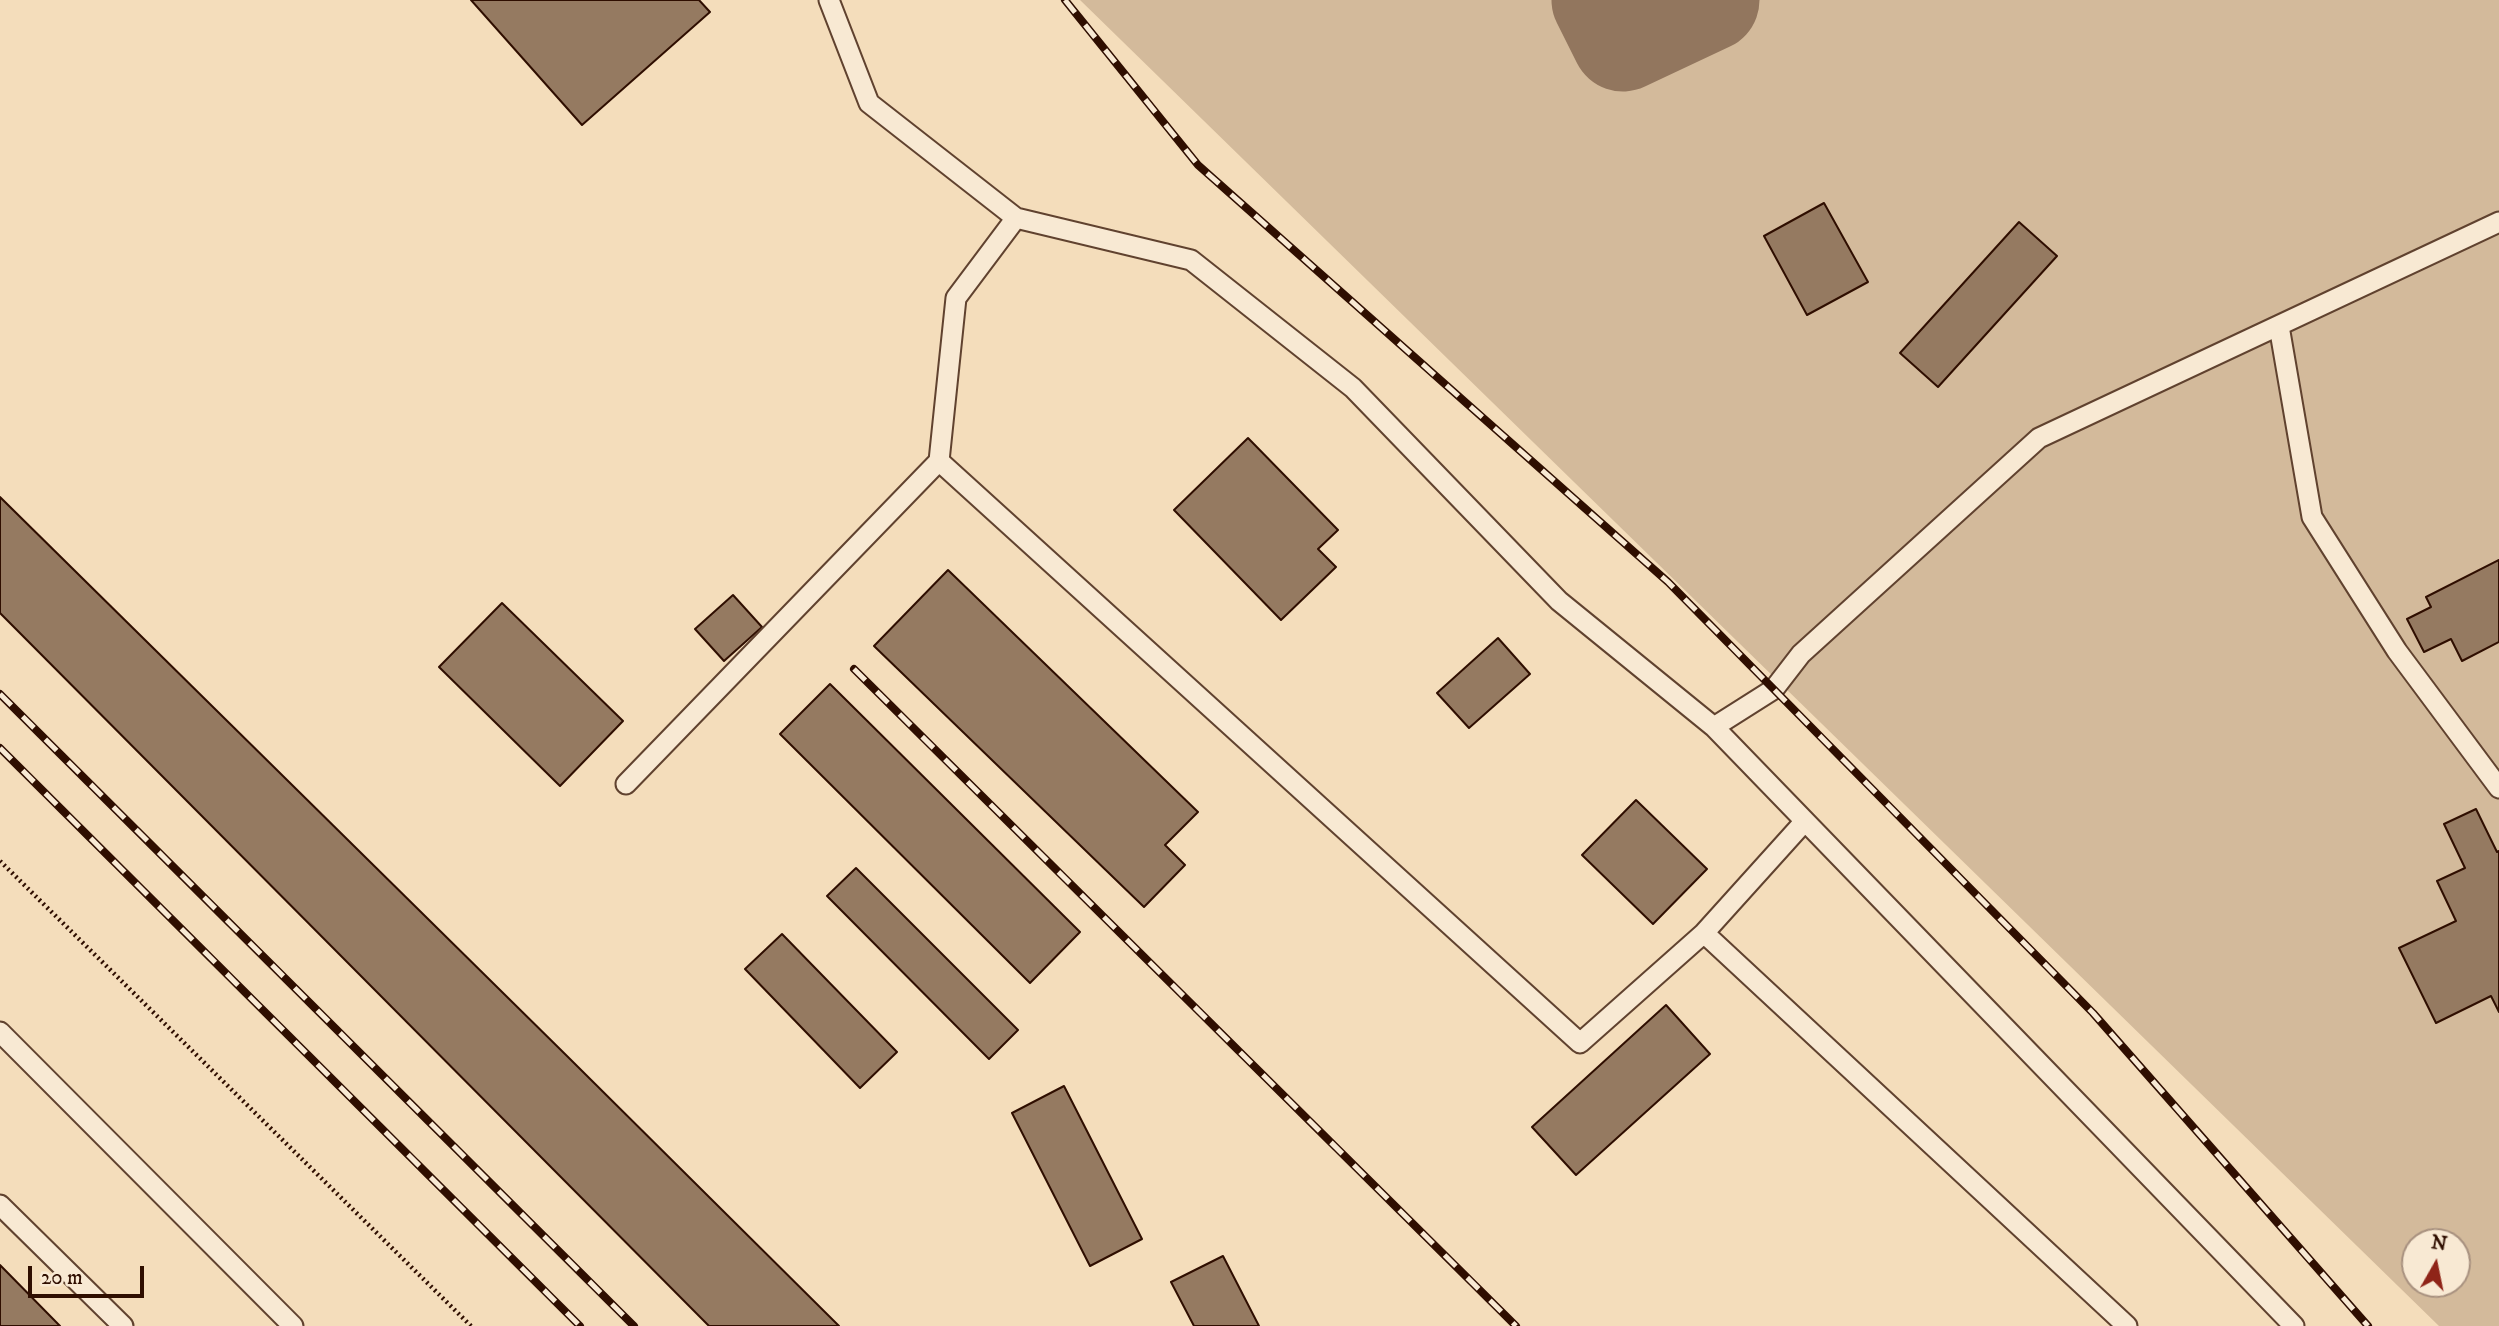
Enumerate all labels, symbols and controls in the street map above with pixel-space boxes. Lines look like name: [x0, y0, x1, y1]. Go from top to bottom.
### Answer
north arrow: [2401, 1228, 2471, 1298]
text: N: [2430, 1231, 2449, 1256]
scale bar: [32, 1252, 147, 1296]
text: 20 m: [41, 1265, 83, 1291]

